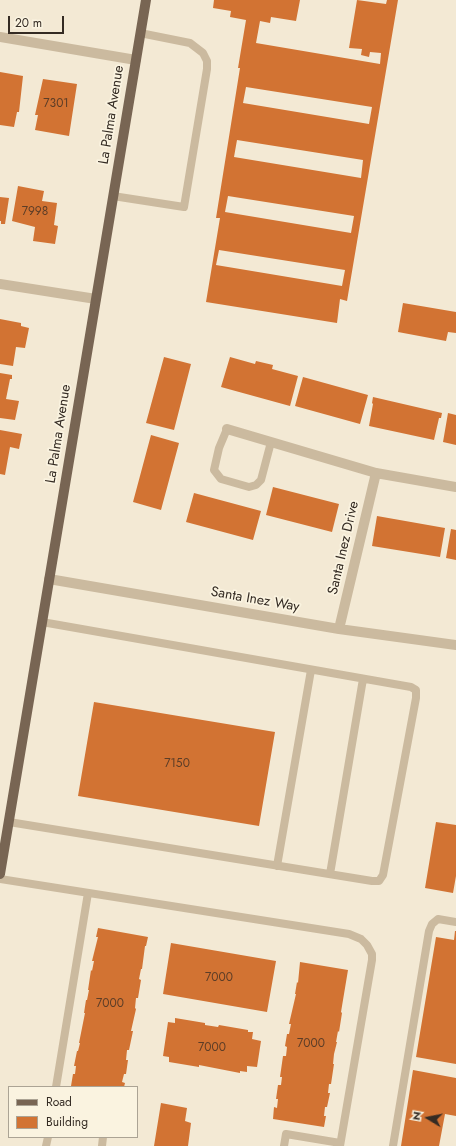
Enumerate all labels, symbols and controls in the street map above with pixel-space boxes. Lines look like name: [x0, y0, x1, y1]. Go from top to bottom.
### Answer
scale bar: [10, 8, 66, 34]
text: 20 m: [15, 14, 42, 32]
street label: La Palma Avenue: [96, 64, 128, 166]
house number: 7301: [43, 97, 69, 111]
house number: 7998: [22, 205, 48, 219]
street label: La Palma Avenue: [43, 383, 75, 485]
street label: Santa Inez Drive: [325, 500, 363, 596]
street label: Santa Inez Way: [209, 584, 301, 616]
house number: 7150: [164, 757, 190, 771]
house number: 7000: [205, 971, 233, 985]
house number: 7000: [96, 997, 124, 1011]
house number: 7000: [297, 1037, 325, 1051]
house number: 7000: [198, 1041, 226, 1055]
legend: [8, 1086, 138, 1138]
text: Road: [46, 1093, 72, 1111]
north arrow: [408, 1098, 448, 1138]
text: N: [408, 1110, 425, 1122]
text: Building: [46, 1113, 88, 1131]

